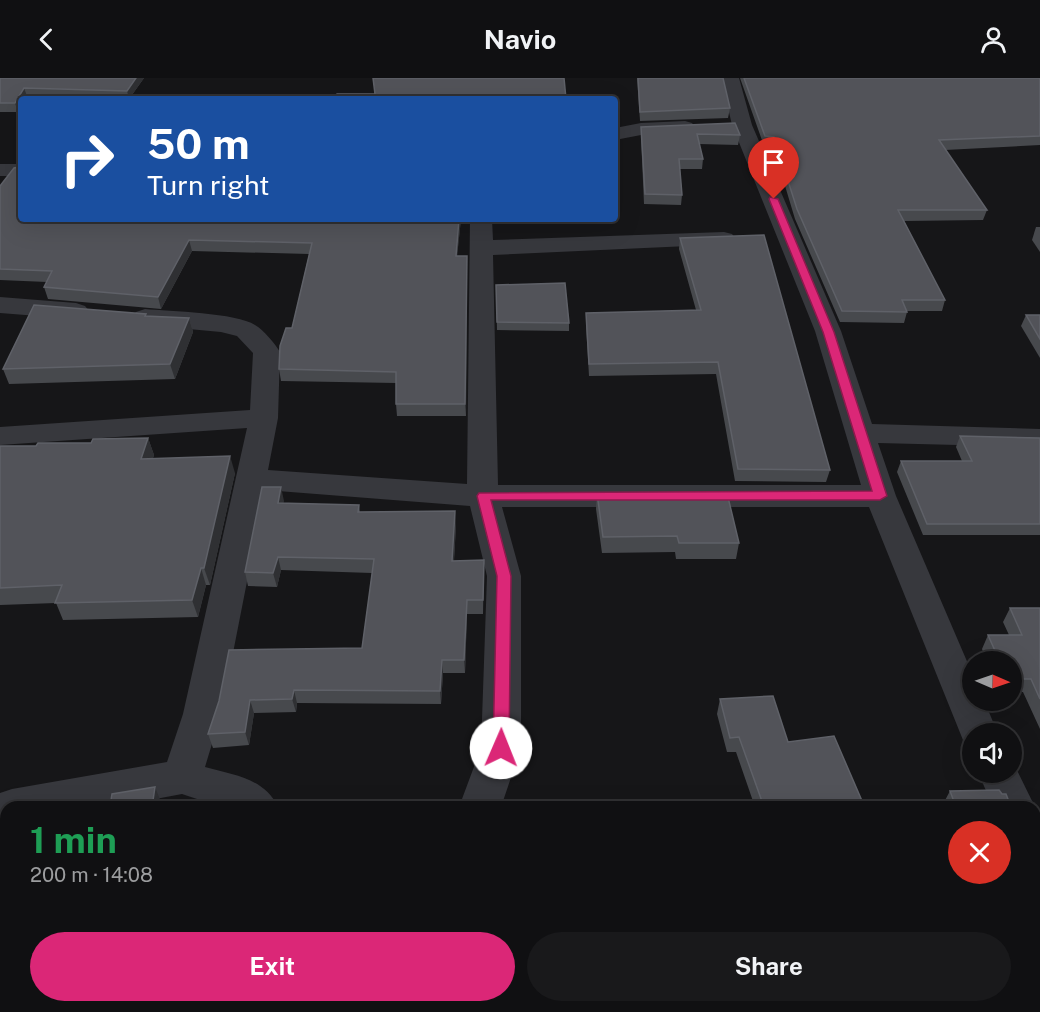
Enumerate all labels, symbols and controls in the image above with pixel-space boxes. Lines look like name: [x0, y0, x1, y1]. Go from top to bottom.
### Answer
icon: back: [30, 23, 63, 56]
text: Navio: [484, 23, 556, 55]
icon: person: [977, 23, 1010, 56]
text: 50 m: [147, 119, 250, 168]
icon: right: [48, 120, 126, 198]
pin: [748, 137, 799, 199]
icon: arrive: [757, 146, 790, 179]
text: Turn right: [147, 169, 270, 201]
north arrow: [962, 651, 1022, 711]
map controls: [962, 651, 1022, 783]
position arrow: [469, 716, 533, 780]
button: sound: [962, 723, 1022, 783]
text: 1 min: [30, 819, 117, 861]
button: close: [948, 821, 1011, 884]
text: 200 m · 14:08: [30, 863, 153, 887]
button: Exit: [30, 932, 515, 1001]
button: Share: [527, 932, 1011, 1001]

